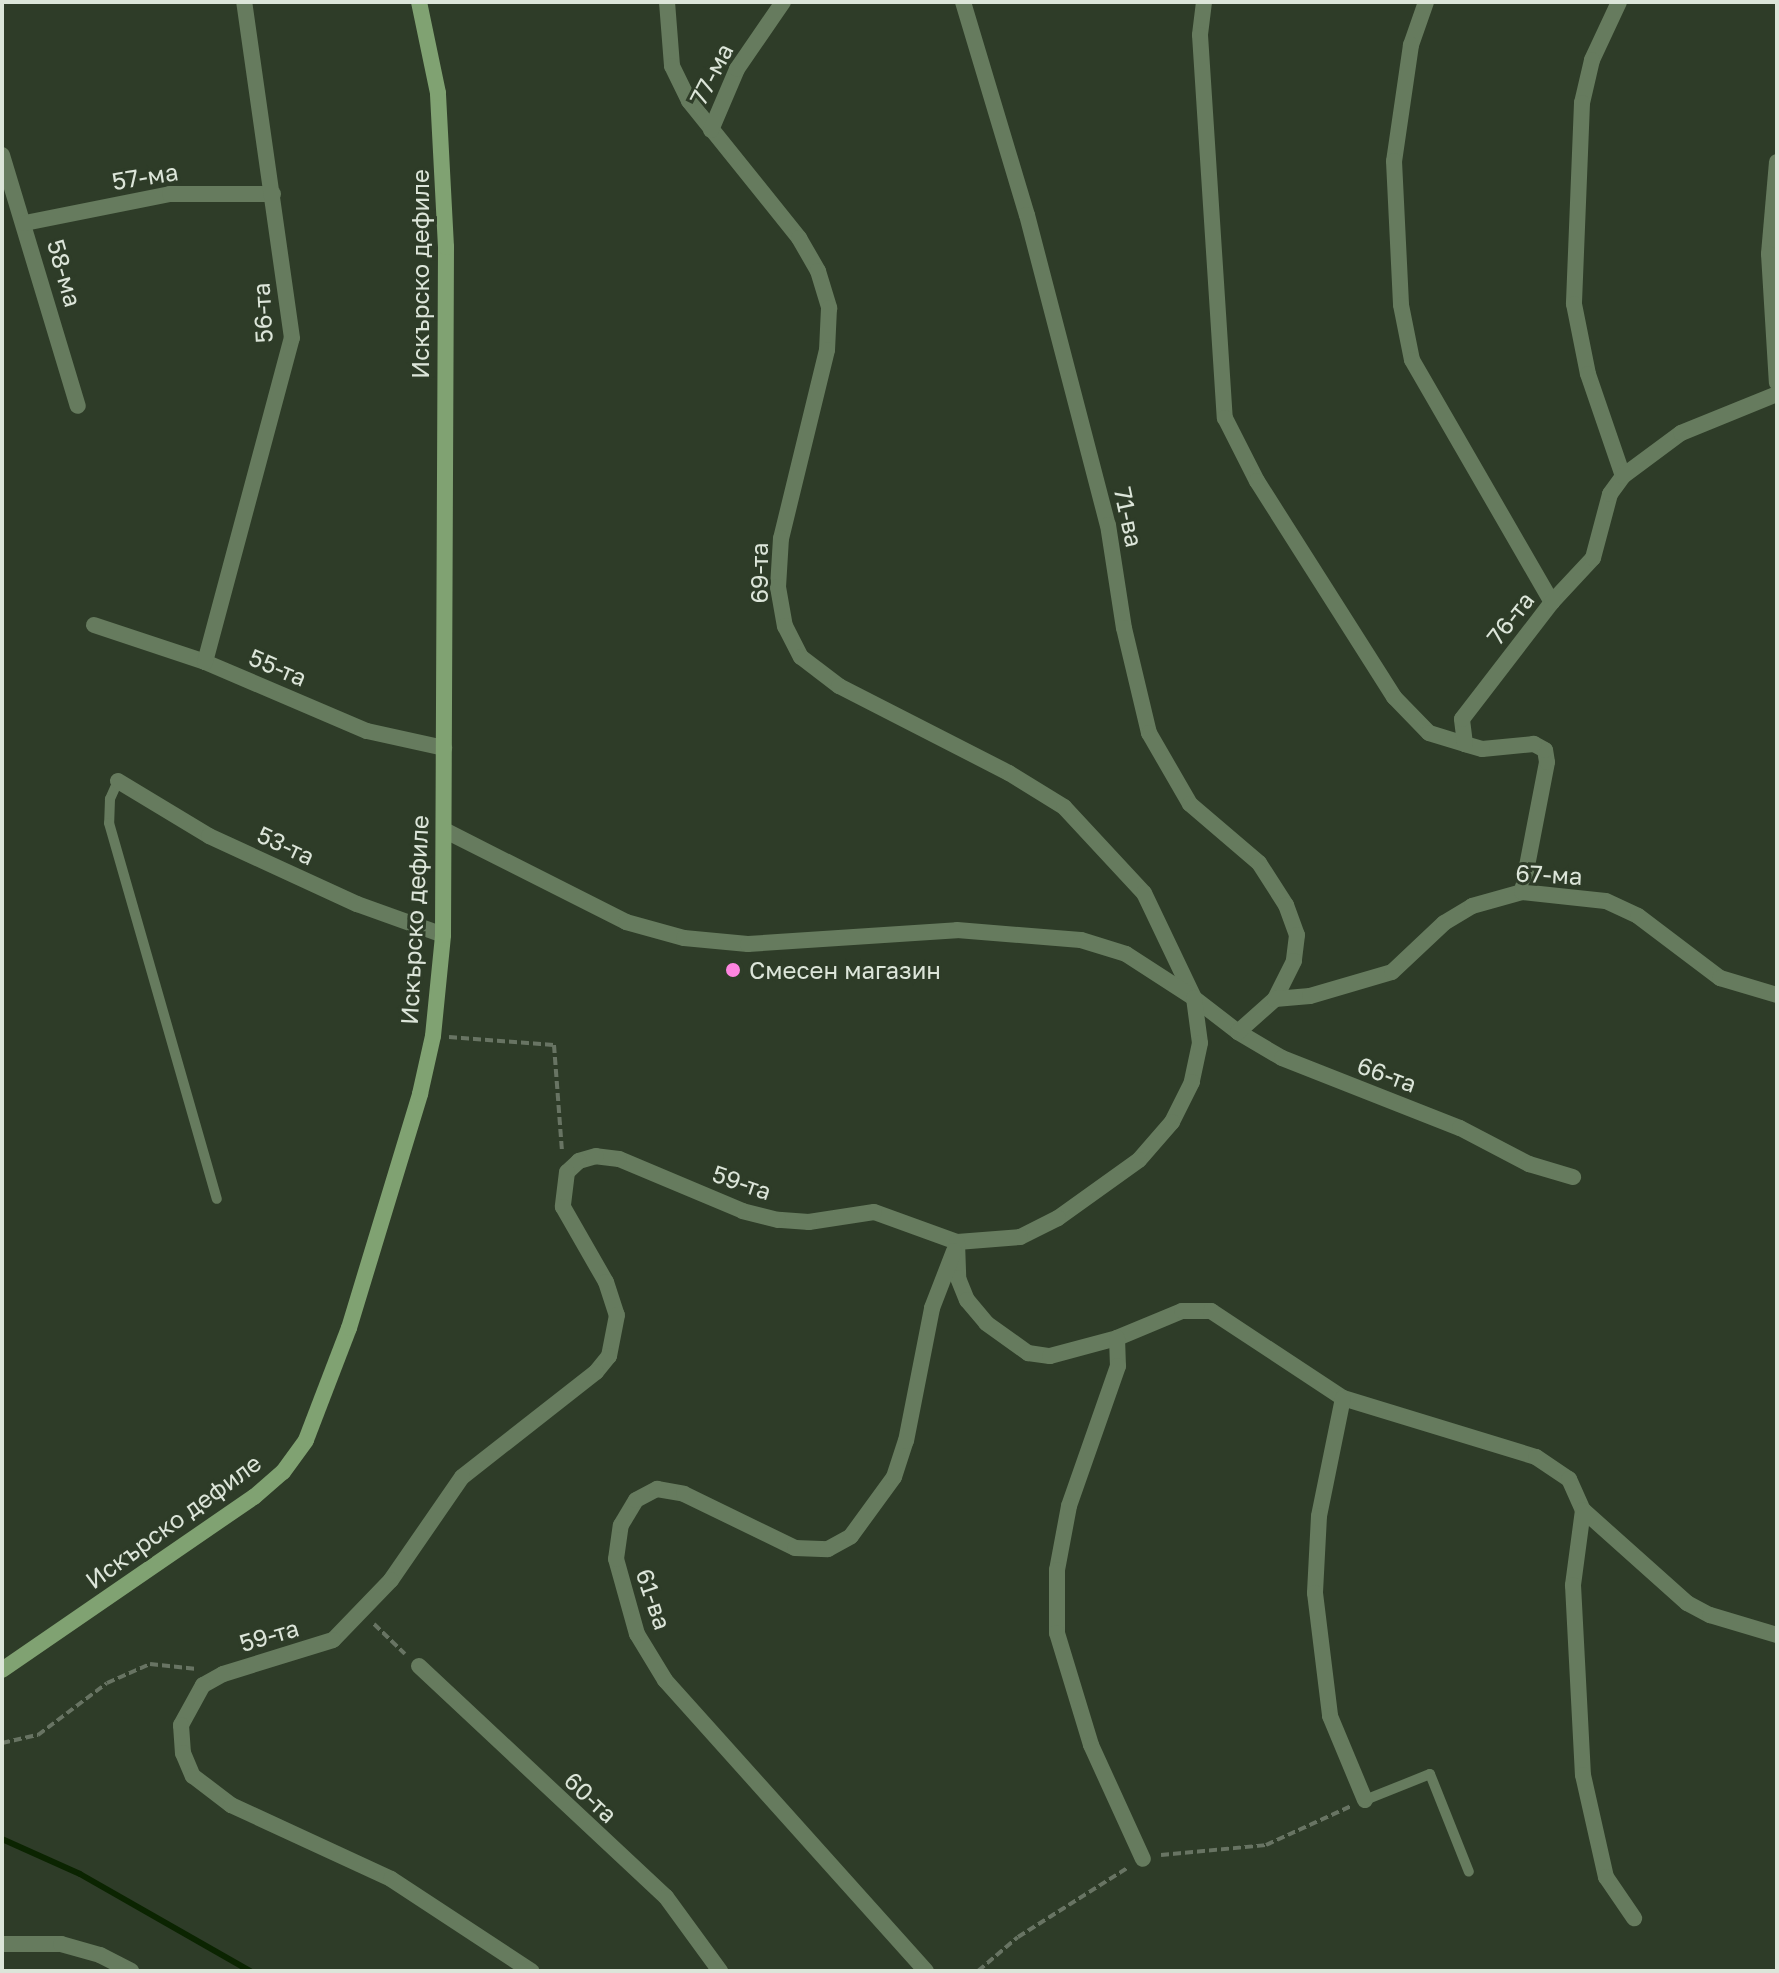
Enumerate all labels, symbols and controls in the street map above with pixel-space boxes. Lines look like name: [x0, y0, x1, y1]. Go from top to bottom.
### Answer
street label: 77-ма: [683, 38, 739, 110]
street label: 57-ма: [110, 157, 180, 195]
street label: Искърско дефиле: [406, 169, 434, 379]
street label: 58-ма: [42, 236, 88, 310]
street label: 56-та: [246, 282, 278, 344]
street label: 71-ва: [1109, 484, 1149, 550]
street label: 69-та: [745, 542, 773, 604]
street label: 76-та: [1480, 586, 1540, 650]
street label: 55-та: [245, 642, 311, 692]
street label: Искърско дефиле: [394, 814, 434, 1026]
street label: 53-та: [253, 819, 319, 871]
street label: 67-ма: [1515, 858, 1583, 890]
place label: Смесен магазин: [749, 956, 941, 984]
marker: Смесен магазин: [724, 961, 742, 979]
street label: 66-та: [1353, 1050, 1421, 1098]
street label: 59-та: [709, 1159, 775, 1205]
street label: Искърско дефиле: [80, 1448, 266, 1594]
street label: 61-ва: [630, 1565, 678, 1633]
street label: 59-та: [236, 1613, 302, 1657]
street label: 60-та: [559, 1766, 623, 1828]

